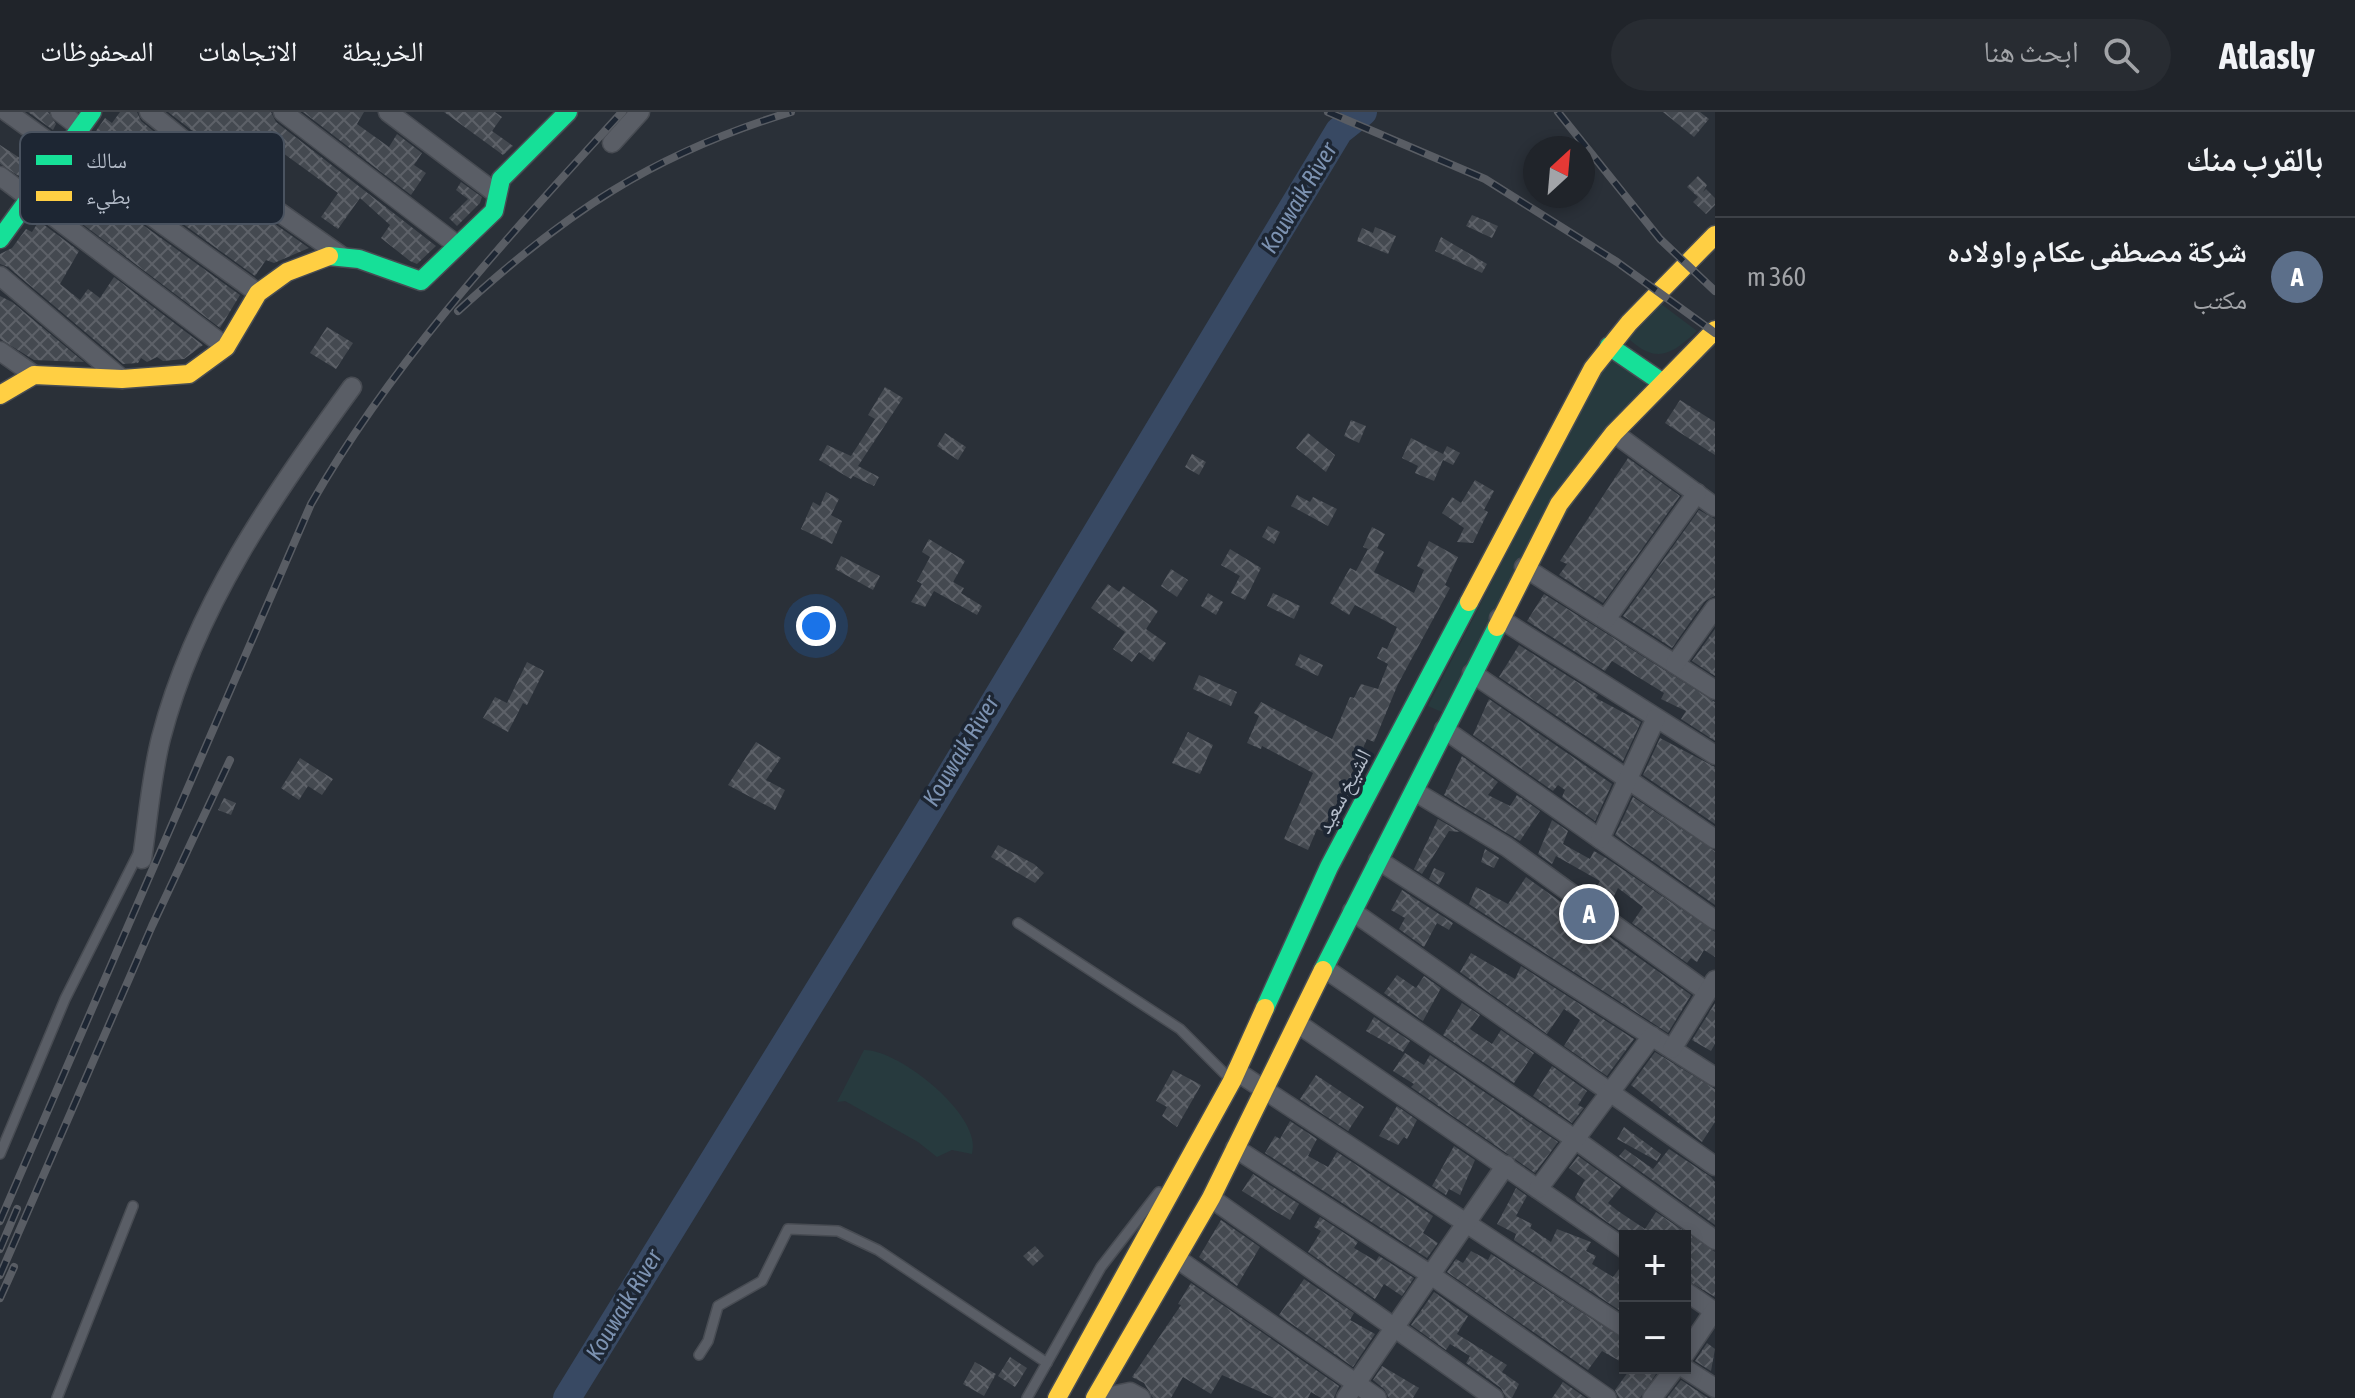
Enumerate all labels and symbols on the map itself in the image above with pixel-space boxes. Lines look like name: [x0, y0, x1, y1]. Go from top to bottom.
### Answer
legend: [20, 132, 284, 224]
north arrow: [1523, 136, 1595, 208]
water label: Kouwaik River: [1255, 137, 1343, 258]
text: سالك: [86, 147, 127, 173]
text: بطيء: [86, 183, 131, 214]
your location: [796, 606, 836, 646]
water label: Kouwaik River: [917, 690, 1005, 811]
street label: الشيخ سعيد: [1310, 744, 1377, 838]
pin: A: [1563, 884, 1615, 944]
water label: Kouwaik River: [580, 1244, 668, 1365]

